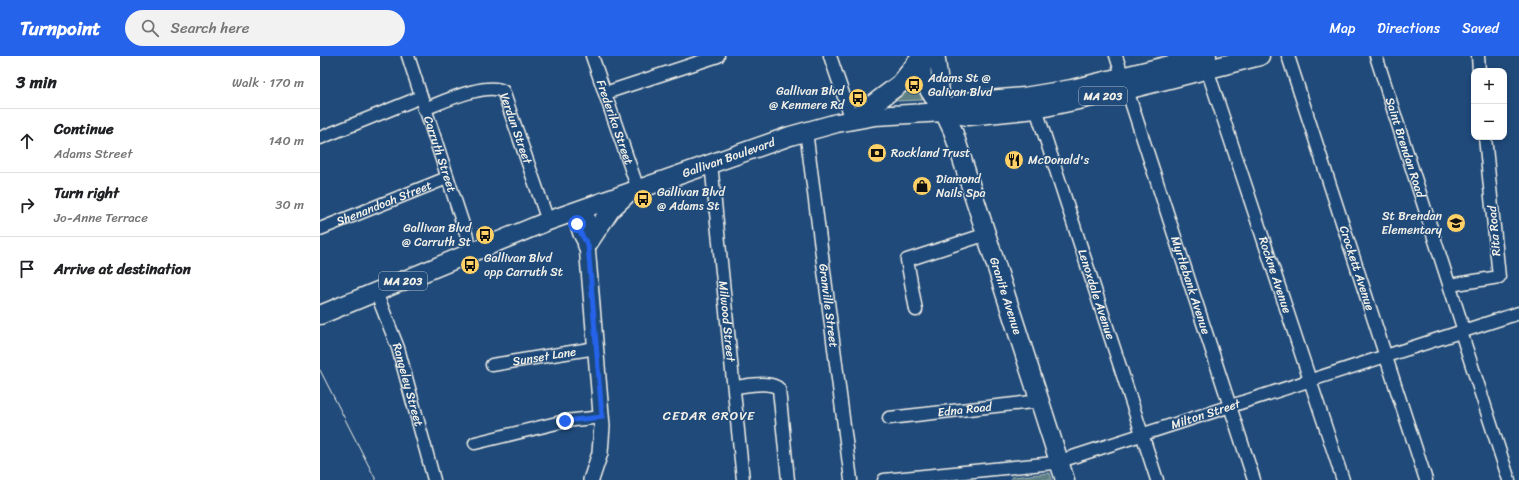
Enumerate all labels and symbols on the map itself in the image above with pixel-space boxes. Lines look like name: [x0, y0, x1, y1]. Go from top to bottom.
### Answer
place label: Adams St @ Galivan Blvd: [927, 67, 993, 103]
bus stop icon: Adams St @ Galivan Blvd: [903, 74, 925, 96]
street label: Frederika Street: [590, 77, 640, 168]
place label: Gallivan Blvd @ Kenmere Rd: [769, 80, 846, 116]
bus stop icon: Gallivan Blvd @ Kenmere Rd: [847, 87, 869, 109]
road number: MA 203: [1079, 87, 1127, 105]
street label: Verdun Street: [493, 90, 539, 168]
street label: Saint Brendan Road: [1379, 94, 1432, 202]
street label: Carruth Street: [417, 113, 463, 195]
street label: Gallivan Boulevard: [679, 131, 779, 184]
bank icon: Rockland Trust: [866, 142, 888, 164]
place label: Rockland Trust: [891, 142, 970, 164]
restaurant icon: McDonald's: [1003, 149, 1025, 171]
place label: McDonald's: [1028, 149, 1090, 171]
place label: Diamond Nails Spa: [936, 168, 986, 204]
street label: Shenandoah Street: [333, 174, 435, 232]
shop icon: Diamond Nails Spa: [911, 175, 933, 197]
place label: Gallivan Blvd @ Adams St: [657, 181, 726, 217]
bus stop icon: Gallivan Blvd @ Adams St: [632, 188, 654, 210]
street label: Rita Road: [1481, 204, 1507, 257]
place label: St Brendan Elementary: [1382, 205, 1443, 241]
school or university icon: St Brendan Elementary: [1445, 212, 1467, 234]
route start: [568, 215, 586, 233]
place label: Gallivan Blvd @ Carruth St: [402, 217, 473, 253]
street label: Crockett Avenue: [1333, 223, 1381, 314]
bus stop icon: Gallivan Blvd @ Carruth St: [474, 224, 496, 246]
street label: Myrtlebank Avenue: [1164, 233, 1217, 337]
street label: Rockne Avenue: [1252, 234, 1298, 316]
street label: Lenoxdale Avenue: [1071, 246, 1122, 343]
place label: Gallivan Blvd opp Carruth St: [484, 247, 563, 283]
bus stop icon: Gallivan Blvd opp Carruth St: [459, 254, 481, 276]
street label: Granite Avenue: [983, 254, 1029, 338]
street label: Granville Street: [812, 262, 845, 349]
road number: MA 203: [379, 272, 427, 290]
street label: Milwood Street: [712, 280, 742, 364]
street label: Rangeley Street: [386, 339, 430, 429]
street label: Sunset Lane: [511, 340, 578, 372]
street label: Milton Street: [1168, 392, 1244, 436]
street label: Edna Road: [936, 396, 993, 424]
district label: CEDAR GROVE: [663, 404, 755, 427]
route end: [556, 412, 574, 430]

